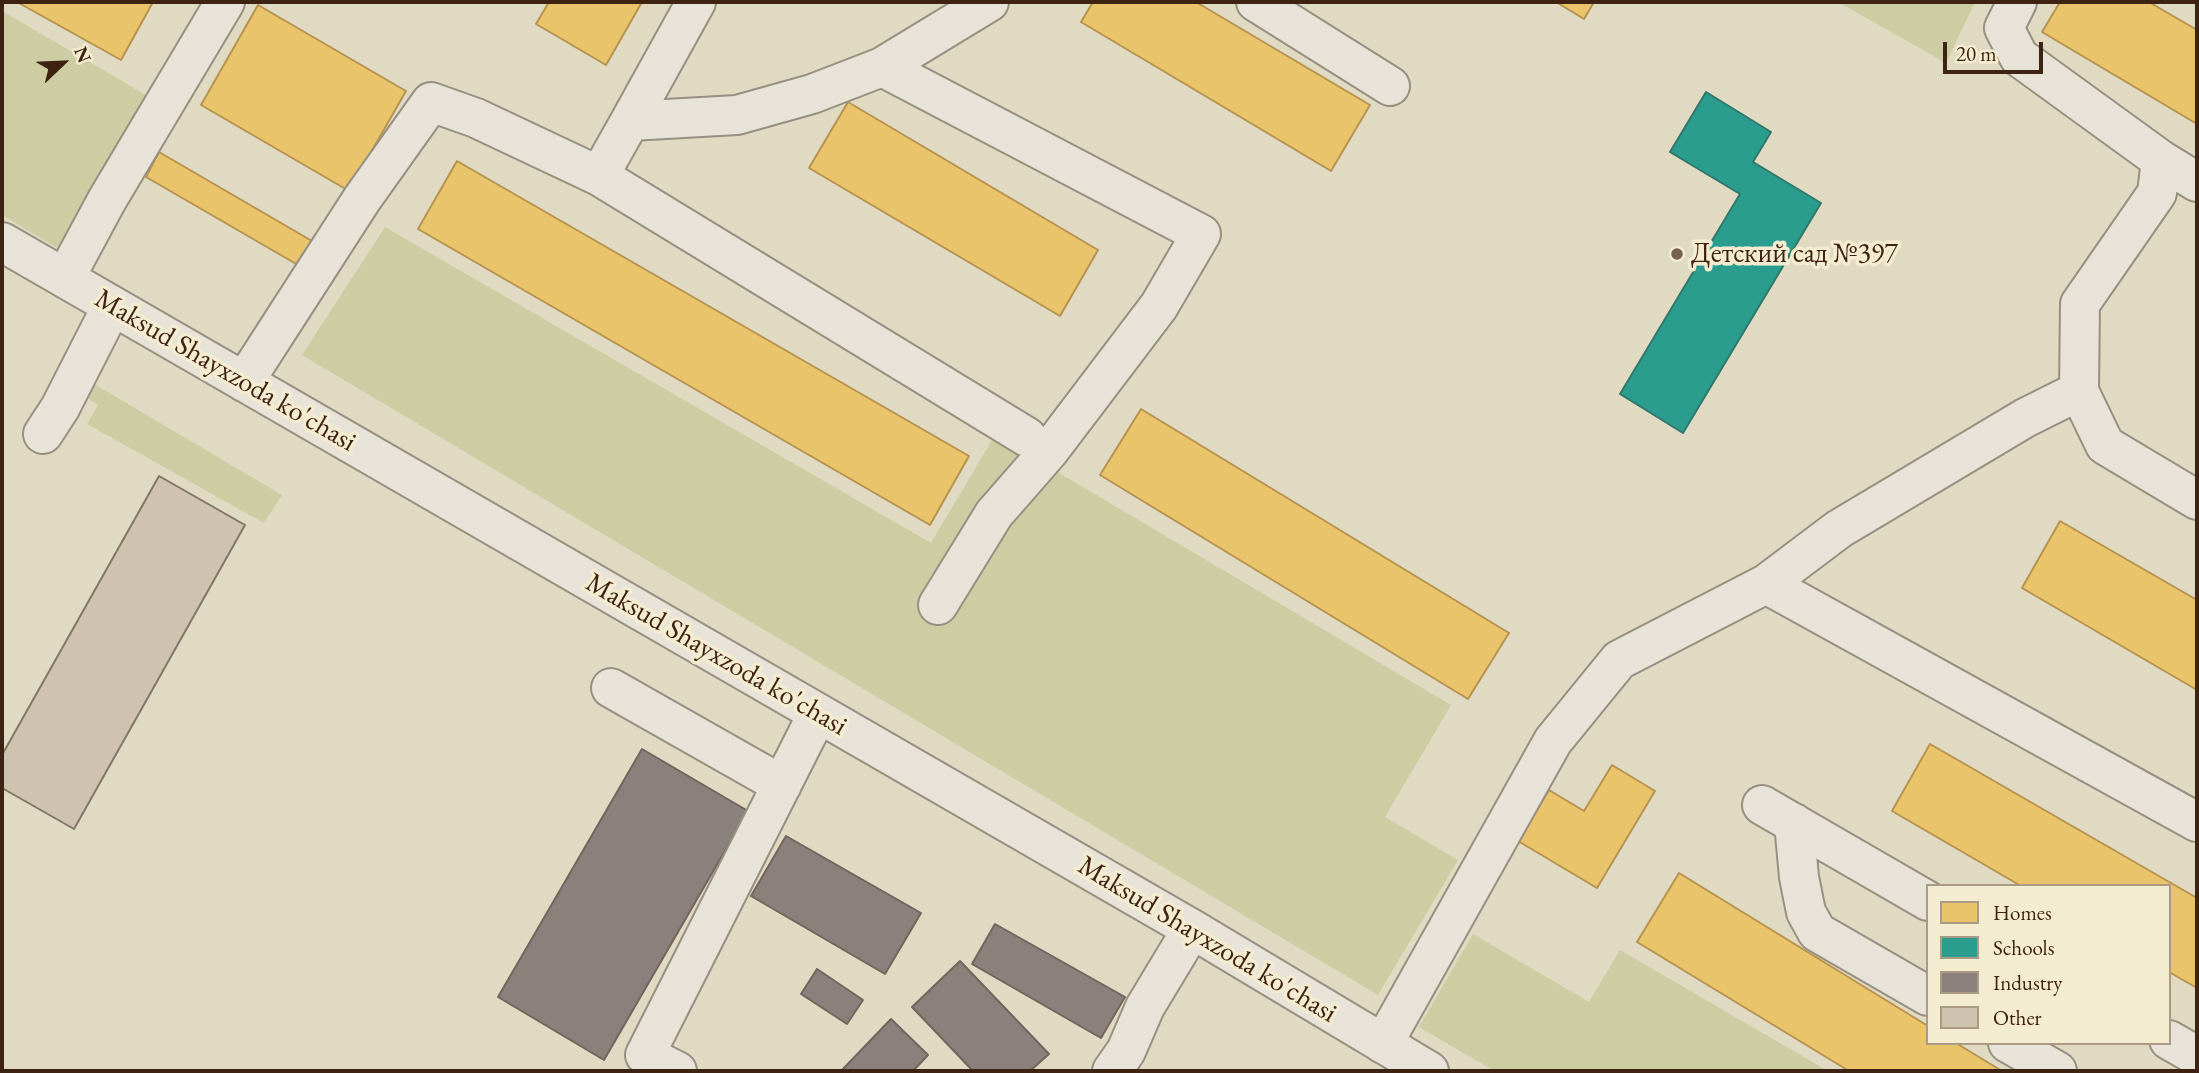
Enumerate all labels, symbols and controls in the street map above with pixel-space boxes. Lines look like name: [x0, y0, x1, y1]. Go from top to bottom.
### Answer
north arrow: [28, 28, 98, 98]
scale bar: [1947, 28, 2047, 72]
text: 20 m: [1956, 40, 1997, 67]
text: N: [68, 43, 97, 67]
place label: Детский сад №397: [1691, 237, 1898, 271]
marker: Детский сад №397: [1669, 246, 1685, 262]
street label: Maksud Shayxzoda ko'chasi: [88, 282, 362, 460]
street label: Maksud Shayxzoda ko'chasi: [579, 566, 853, 744]
street label: Maksud Shayxzoda ko'chasi: [1071, 849, 1343, 1031]
legend: [1926, 884, 2171, 1045]
text: Homes: [1993, 899, 2052, 926]
text: Schools: [1993, 934, 2054, 961]
text: Industry: [1993, 969, 2063, 996]
text: Other: [1993, 1004, 2042, 1031]

